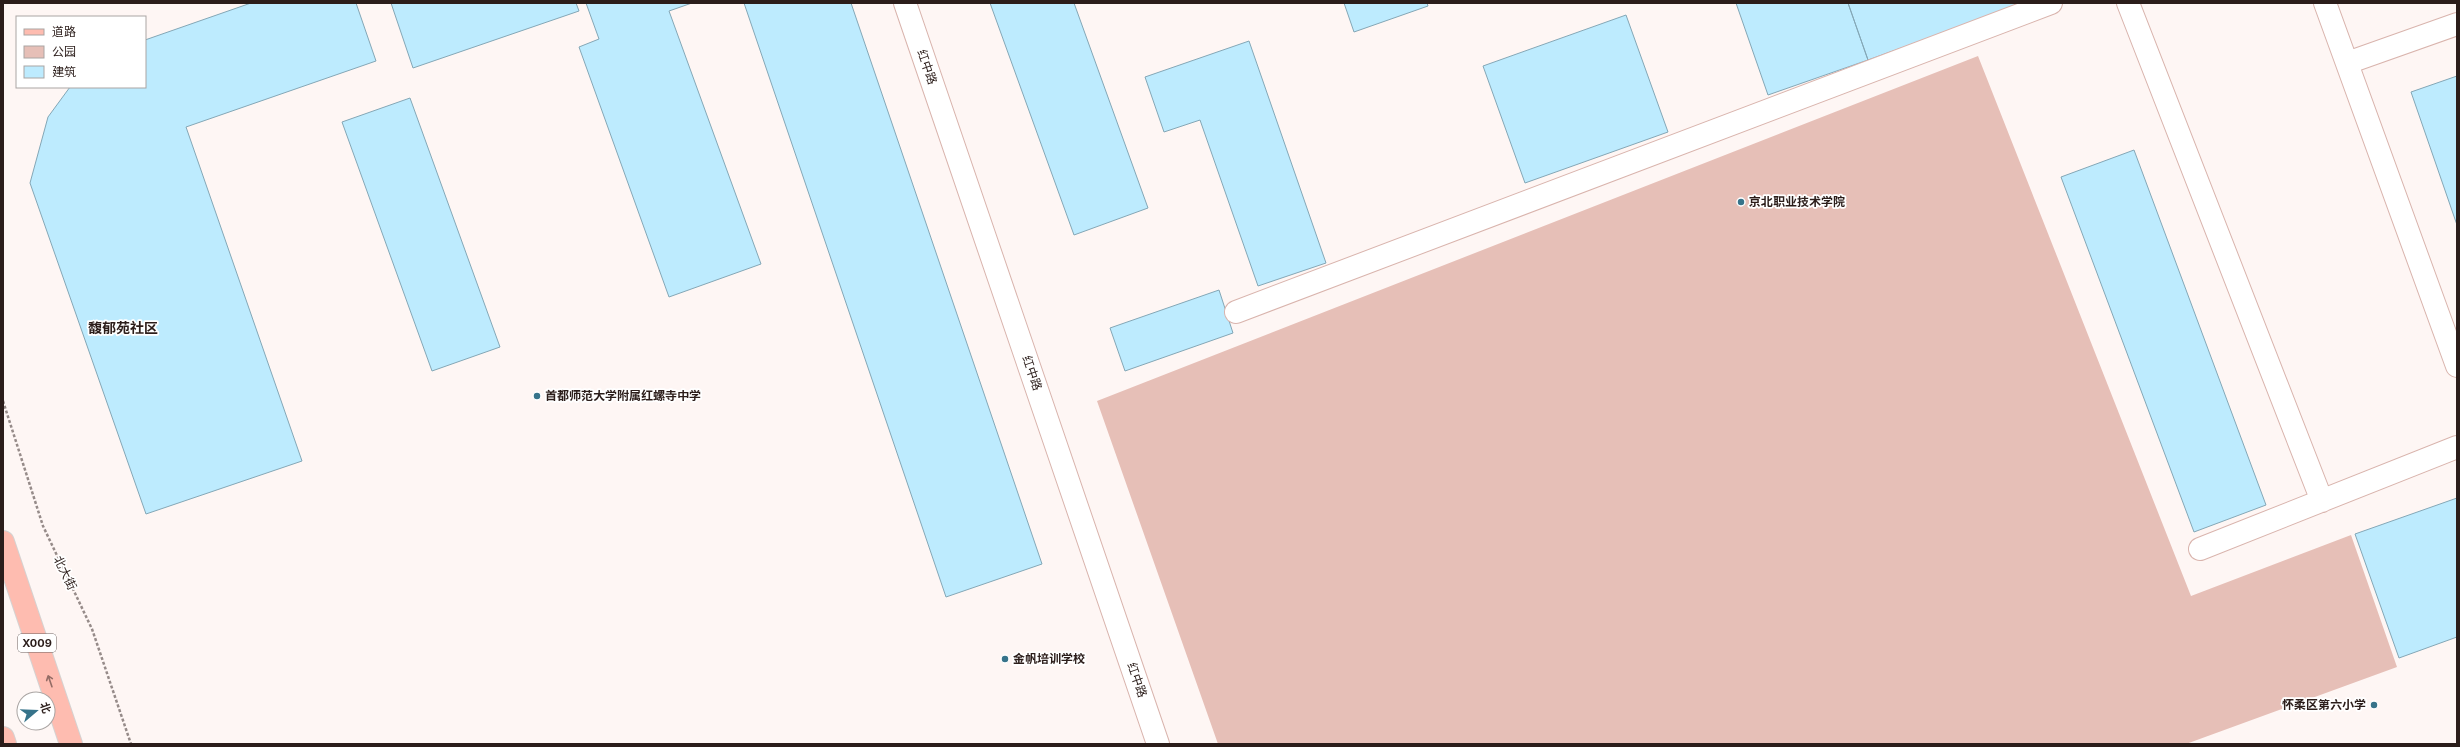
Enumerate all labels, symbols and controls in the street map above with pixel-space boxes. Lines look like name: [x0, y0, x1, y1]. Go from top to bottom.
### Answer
legend: [16, 16, 146, 88]
text: 道路: [52, 24, 76, 39]
text: 公园: [52, 44, 76, 59]
street label: 红中路: [915, 47, 940, 86]
text: 建筑: [52, 64, 76, 79]
place label: 京北职业技术学院: [1749, 194, 1845, 209]
marker: 京北职业技术学院: [1736, 197, 1746, 207]
district label: 馥郁苑社区: [88, 319, 158, 336]
street label: 红中路: [1020, 353, 1045, 392]
place label: 首都师范大学附属红螺寺中学: [545, 388, 701, 403]
marker: 首都师范大学附属红螺寺中学: [532, 391, 542, 401]
street label: 北大街: [51, 553, 80, 592]
road number: X009: [18, 634, 56, 652]
place label: 金帆培训学校: [1013, 651, 1085, 666]
marker: 金帆培训学校: [1000, 654, 1010, 664]
street label: 红中路: [1125, 660, 1150, 699]
one-way arrow: [45, 675, 53, 687]
north arrow: [16, 691, 56, 731]
place label: 怀柔区第六小学: [2282, 697, 2366, 712]
text: 北: [37, 700, 54, 715]
marker: 怀柔区第六小学: [2369, 700, 2379, 710]

